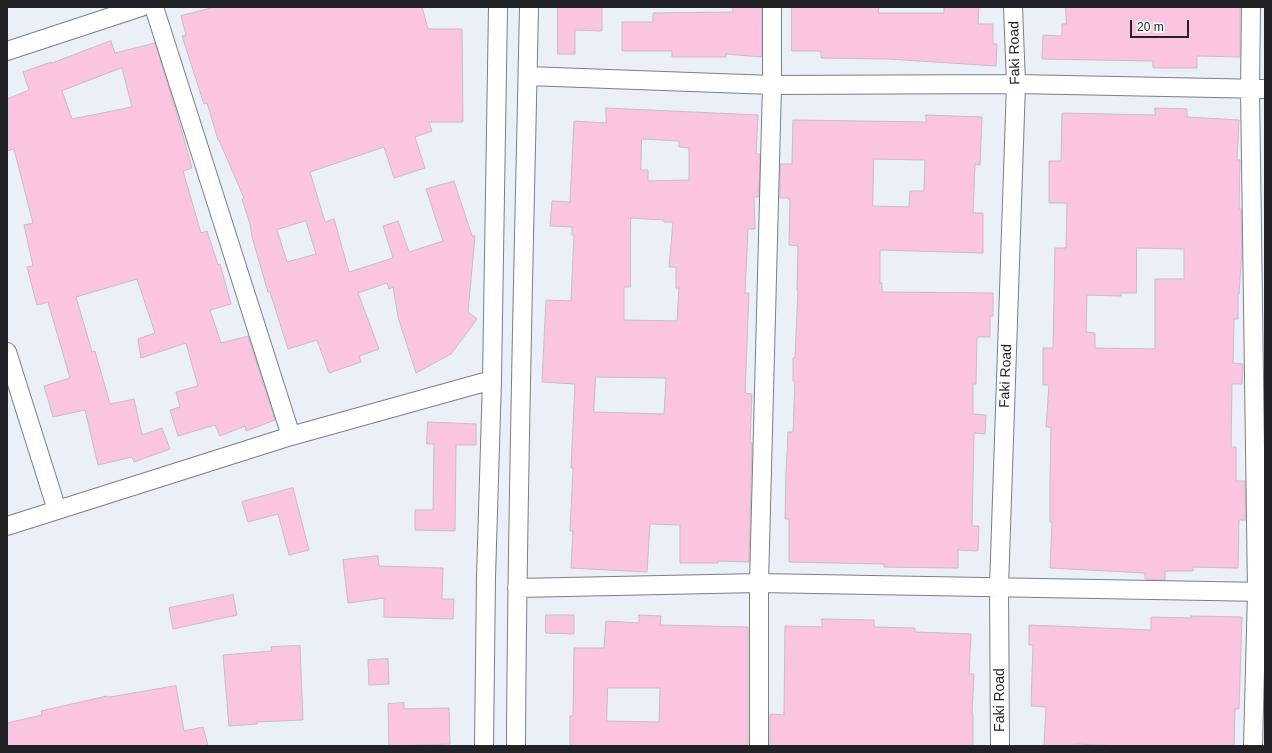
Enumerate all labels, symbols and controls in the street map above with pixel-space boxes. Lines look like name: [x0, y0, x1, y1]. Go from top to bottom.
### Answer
scale bar: [1132, 12, 1191, 38]
text: 20 m: [1137, 20, 1164, 34]
street label: Faki Road: [1006, 21, 1024, 85]
street label: Faki Road: [996, 344, 1016, 408]
street label: Faki Road: [992, 668, 1008, 732]

